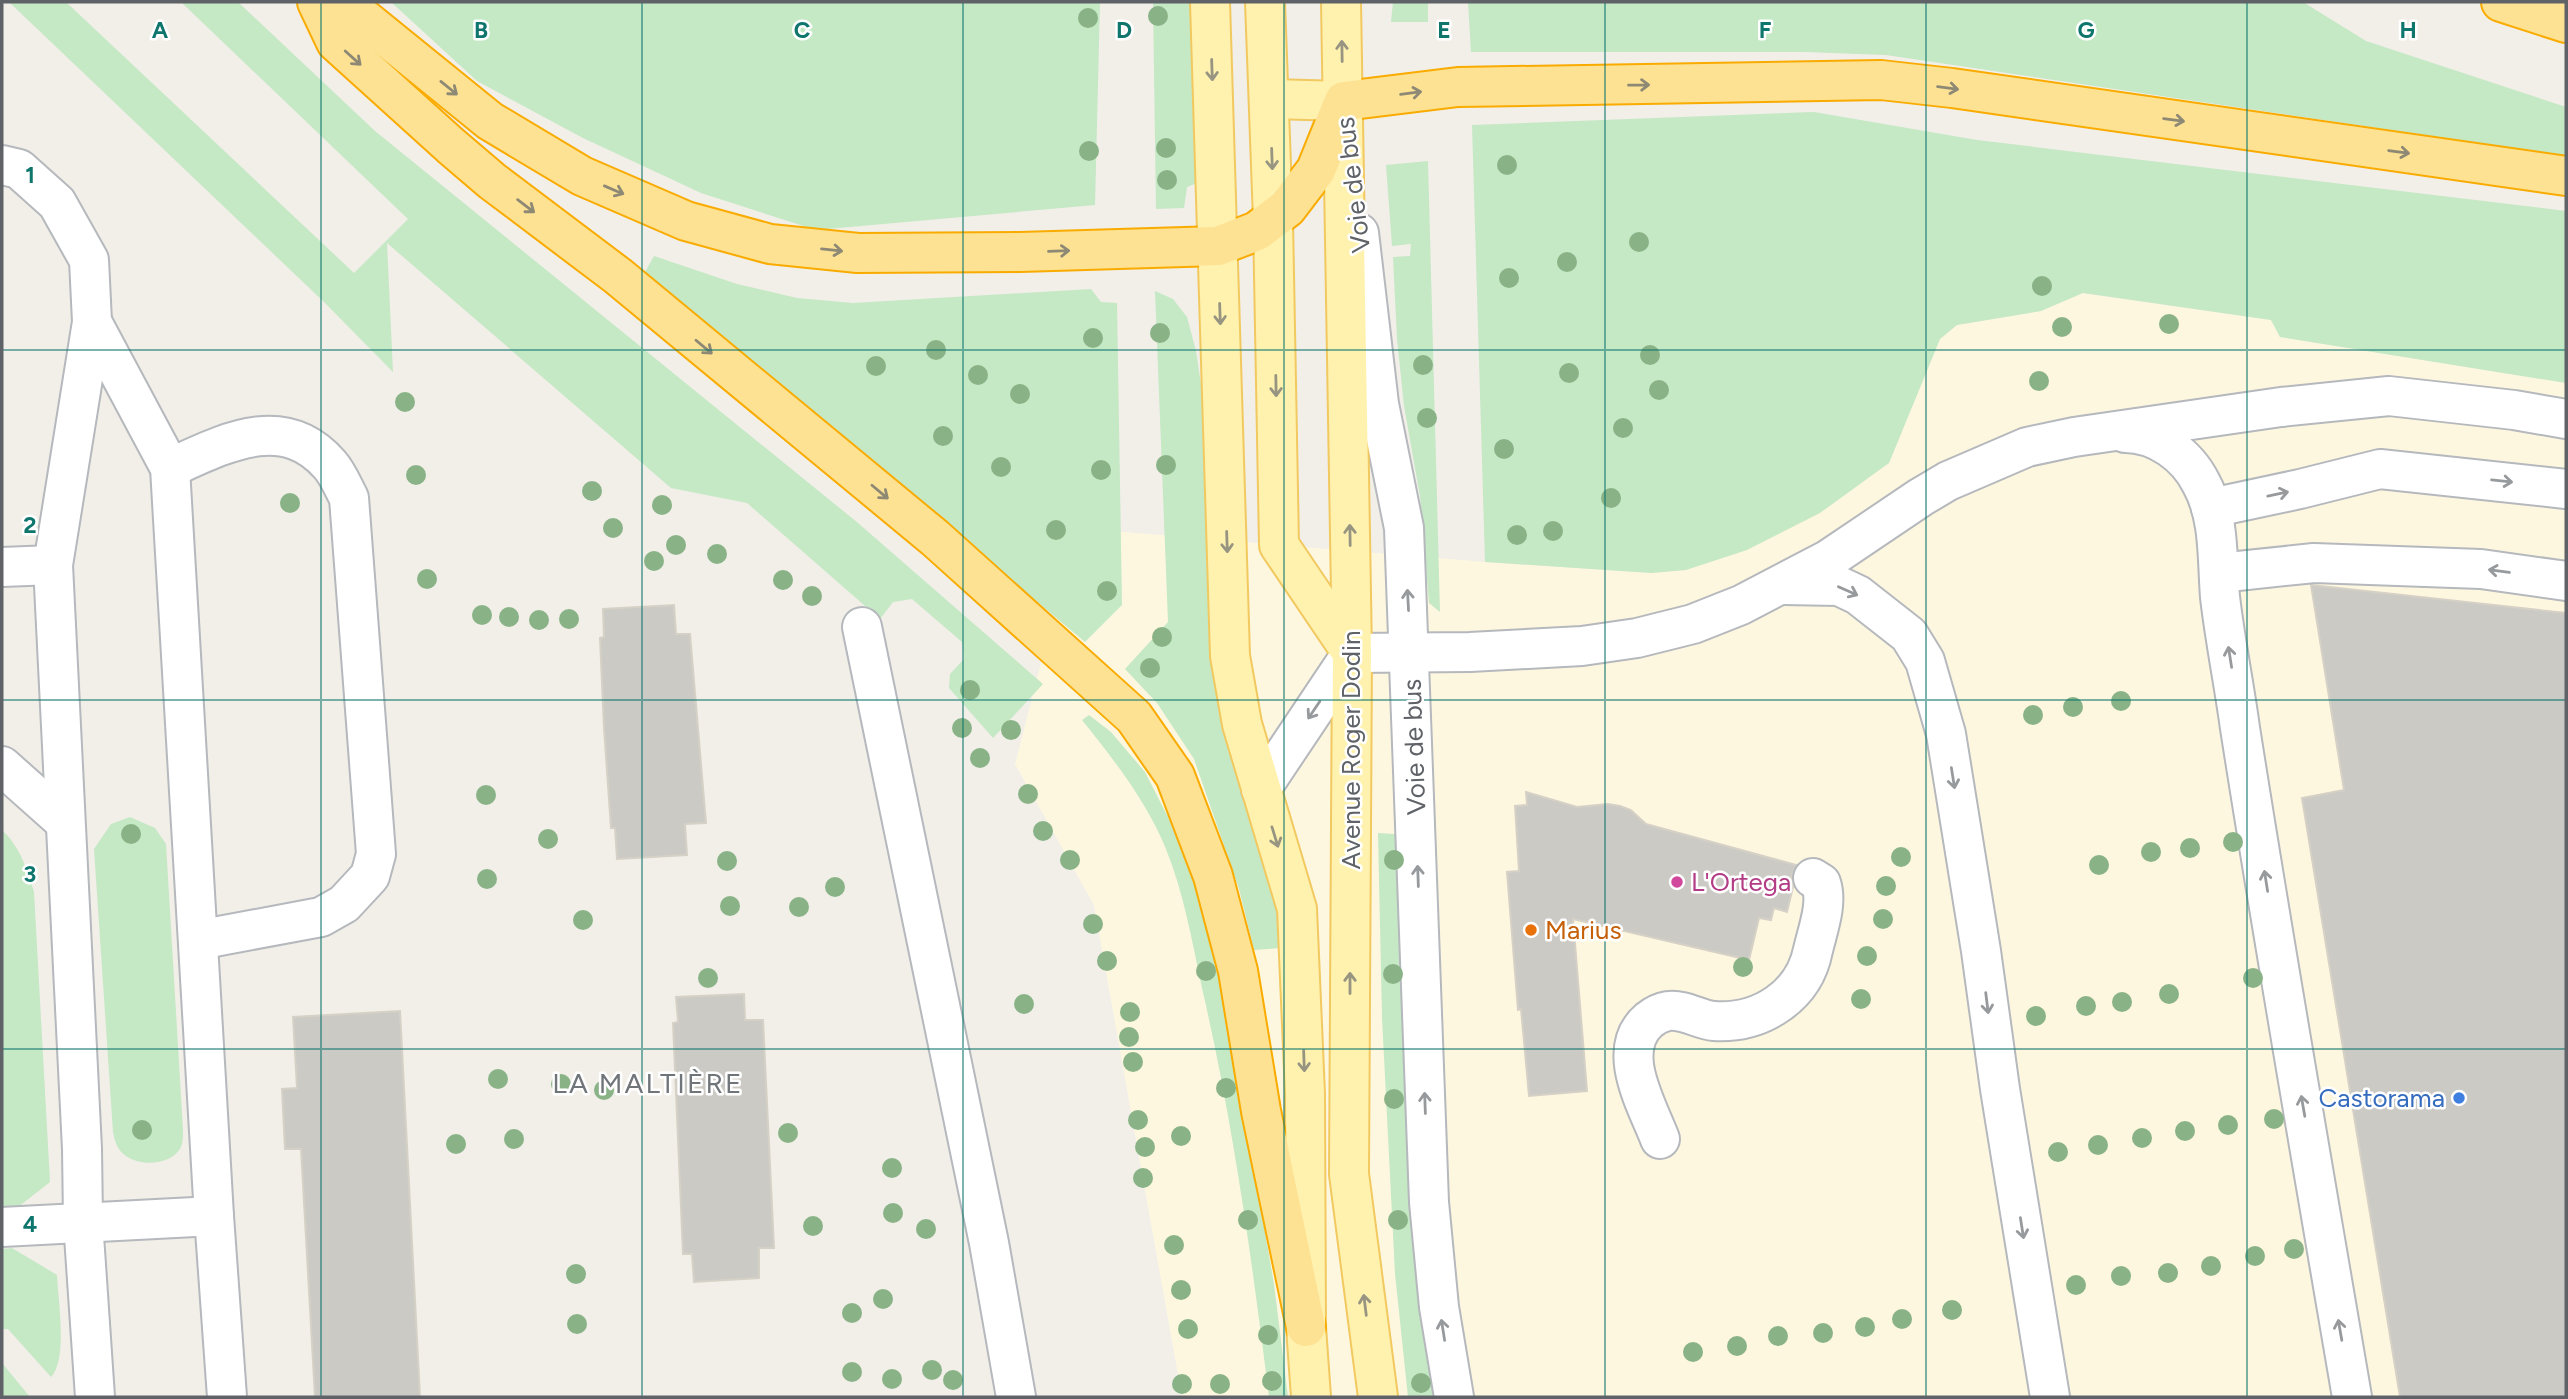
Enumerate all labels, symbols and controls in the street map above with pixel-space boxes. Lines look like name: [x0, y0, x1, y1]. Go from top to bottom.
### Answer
text: A: [152, 16, 169, 44]
text: B: [474, 16, 488, 44]
text: C: [794, 16, 811, 44]
text: D: [1116, 16, 1132, 44]
text: E: [1437, 16, 1451, 44]
text: F: [1759, 16, 1772, 44]
text: G: [2077, 16, 2095, 44]
text: H: [2399, 16, 2417, 44]
one-way arrow: [1336, 40, 1349, 63]
one-way arrow: [344, 50, 362, 66]
one-way arrow: [1205, 58, 1218, 81]
one-way arrow: [1627, 78, 1650, 91]
one-way arrow: [440, 80, 458, 96]
one-way arrow: [1937, 81, 1959, 94]
one-way arrow: [1400, 86, 1422, 99]
one-way arrow: [2162, 113, 2185, 126]
street label: Voie de bus: [1329, 115, 1377, 255]
one-way arrow: [2387, 146, 2410, 159]
one-way arrow: [1265, 148, 1278, 171]
text: 1: [25, 161, 35, 189]
one-way arrow: [603, 184, 624, 197]
one-way arrow: [516, 199, 534, 214]
one-way arrow: [820, 244, 842, 257]
one-way arrow: [1047, 244, 1070, 257]
one-way arrow: [1213, 303, 1227, 326]
one-way arrow: [695, 340, 713, 355]
one-way arrow: [1269, 374, 1283, 397]
one-way arrow: [2490, 475, 2513, 488]
one-way arrow: [870, 485, 888, 500]
one-way arrow: [2266, 487, 2289, 500]
text: 2: [23, 511, 37, 539]
one-way arrow: [1343, 524, 1357, 547]
one-way arrow: [1220, 530, 1233, 553]
one-way arrow: [2488, 565, 2511, 578]
one-way arrow: [1837, 585, 1858, 598]
one-way arrow: [1401, 588, 1414, 611]
street label: Avenue Roger Dodin: [1335, 630, 1367, 870]
one-way arrow: [2223, 646, 2236, 668]
street label: Voie de bus: [1396, 678, 1432, 816]
one-way arrow: [1307, 700, 1321, 719]
one-way arrow: [1947, 766, 1960, 789]
one-way arrow: [1270, 825, 1283, 847]
text: 3: [24, 860, 36, 888]
one-way arrow: [1411, 865, 1425, 888]
place label: L'Ortega: [1691, 866, 1791, 898]
one-way arrow: [2259, 870, 2272, 893]
marker: L'Ortega: [1669, 874, 1685, 890]
place label: Marius: [1545, 914, 1622, 946]
marker: Marius: [1523, 922, 1539, 938]
one-way arrow: [1343, 972, 1357, 995]
one-way arrow: [1981, 991, 1994, 1014]
one-way arrow: [1297, 1049, 1310, 1072]
district label: LA MALTIÈRE: [552, 1066, 744, 1100]
place label: Castorama: [2319, 1082, 2445, 1114]
marker: Castorama: [2451, 1090, 2467, 1106]
one-way arrow: [1419, 1092, 1432, 1115]
one-way arrow: [2295, 1095, 2309, 1118]
text: 4: [23, 1210, 37, 1238]
one-way arrow: [2016, 1216, 2029, 1239]
one-way arrow: [1359, 1295, 1372, 1317]
one-way arrow: [1436, 1319, 1449, 1342]
one-way arrow: [2333, 1319, 2346, 1342]

